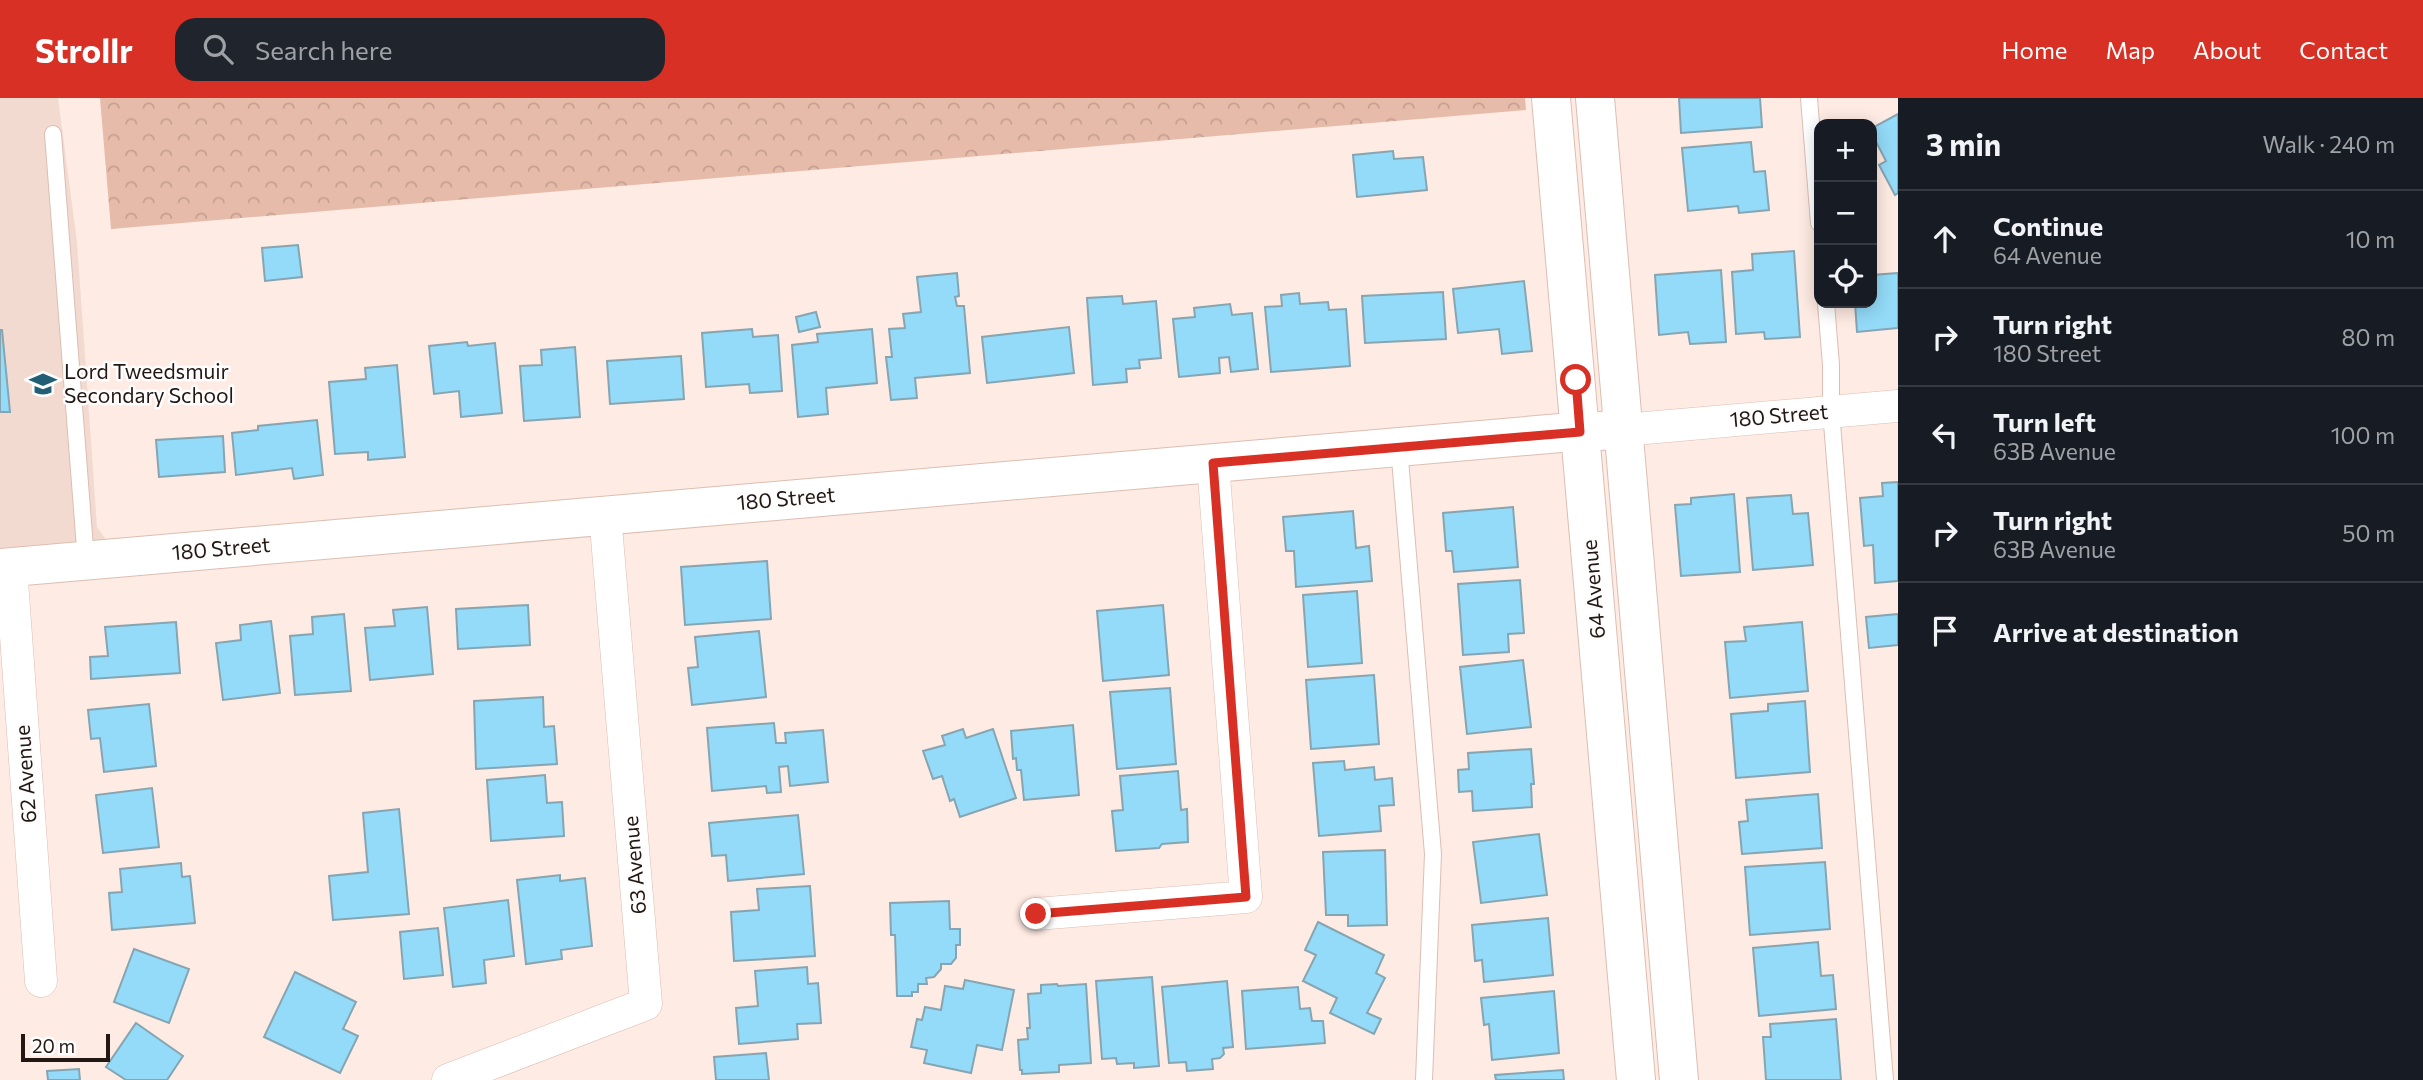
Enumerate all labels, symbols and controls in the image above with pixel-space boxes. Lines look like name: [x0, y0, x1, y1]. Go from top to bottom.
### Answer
search box: [175, 18, 665, 81]
text: Strollr: [35, 29, 133, 70]
icon: search: [199, 30, 237, 68]
text: Search here: [255, 34, 392, 65]
text: Home: [2002, 35, 2068, 64]
text: Map: [2106, 35, 2155, 64]
text: About: [2193, 35, 2261, 64]
text: Contact: [2299, 35, 2388, 64]
map controls: [1814, 119, 1877, 308]
button: +: [1814, 119, 1877, 182]
text: 3 min: [1926, 125, 2001, 162]
text: Walk · 240 m: [2263, 130, 2395, 158]
button: −: [1814, 182, 1877, 245]
text: Continue: [1993, 210, 2103, 241]
icon: ahead: [1926, 220, 1964, 258]
text: 10 m: [2346, 225, 2395, 253]
text: 64 Avenue: [1993, 241, 2102, 269]
button: locate: [1814, 245, 1877, 308]
text: Turn right: [1993, 308, 2112, 339]
icon: right: [1926, 318, 1964, 356]
text: 80 m: [2342, 323, 2395, 351]
text: 180 Street: [1993, 339, 2101, 367]
place label: Lord Tweedsmuir Secondary School: [64, 358, 234, 407]
route start: [1560, 364, 1591, 395]
school or university icon: Lord Tweedsmuir Secondary School: [28, 369, 58, 399]
street label: 180 Street: [1729, 398, 1829, 431]
text: Turn left: [1993, 406, 2096, 437]
icon: left: [1926, 416, 1964, 454]
text: 100 m: [2331, 421, 2395, 449]
text: 63B Avenue: [1993, 437, 2116, 465]
street label: 180 Street: [736, 481, 836, 514]
text: Turn right: [1993, 504, 2112, 535]
icon: right: [1926, 514, 1964, 552]
text: 50 m: [2342, 519, 2395, 547]
street label: 180 Street: [171, 531, 271, 564]
text: 63B Avenue: [1993, 535, 2116, 563]
street label: 64 Avenue: [1576, 539, 1609, 640]
icon: arrive: [1926, 612, 1964, 650]
text: Arrive at destination: [1993, 616, 2239, 647]
street label: 62 Avenue: [9, 724, 40, 824]
street label: 63 Avenue: [617, 815, 650, 915]
route end: [1020, 898, 1051, 929]
scale bar: [21, 1031, 110, 1063]
text: 20 m: [32, 1034, 75, 1057]

